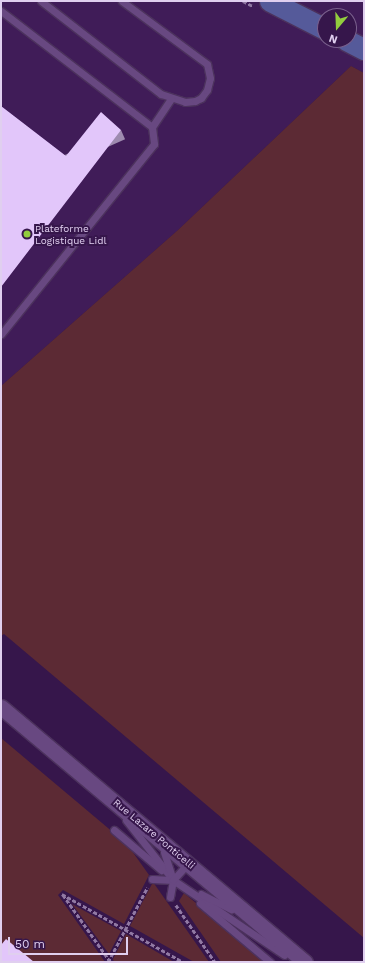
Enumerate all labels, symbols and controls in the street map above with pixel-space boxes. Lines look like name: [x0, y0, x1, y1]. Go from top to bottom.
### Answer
north arrow: [317, 8, 357, 48]
text: N: [327, 31, 339, 46]
place label: Plateforme Logistique Lidl: [35, 222, 107, 246]
marker: Plateforme Logistique Lidl: [22, 229, 32, 239]
street label: Rue Lazare Ponticelli: [111, 796, 197, 872]
scale bar: [10, 929, 130, 955]
text: 50 m: [15, 937, 45, 951]

